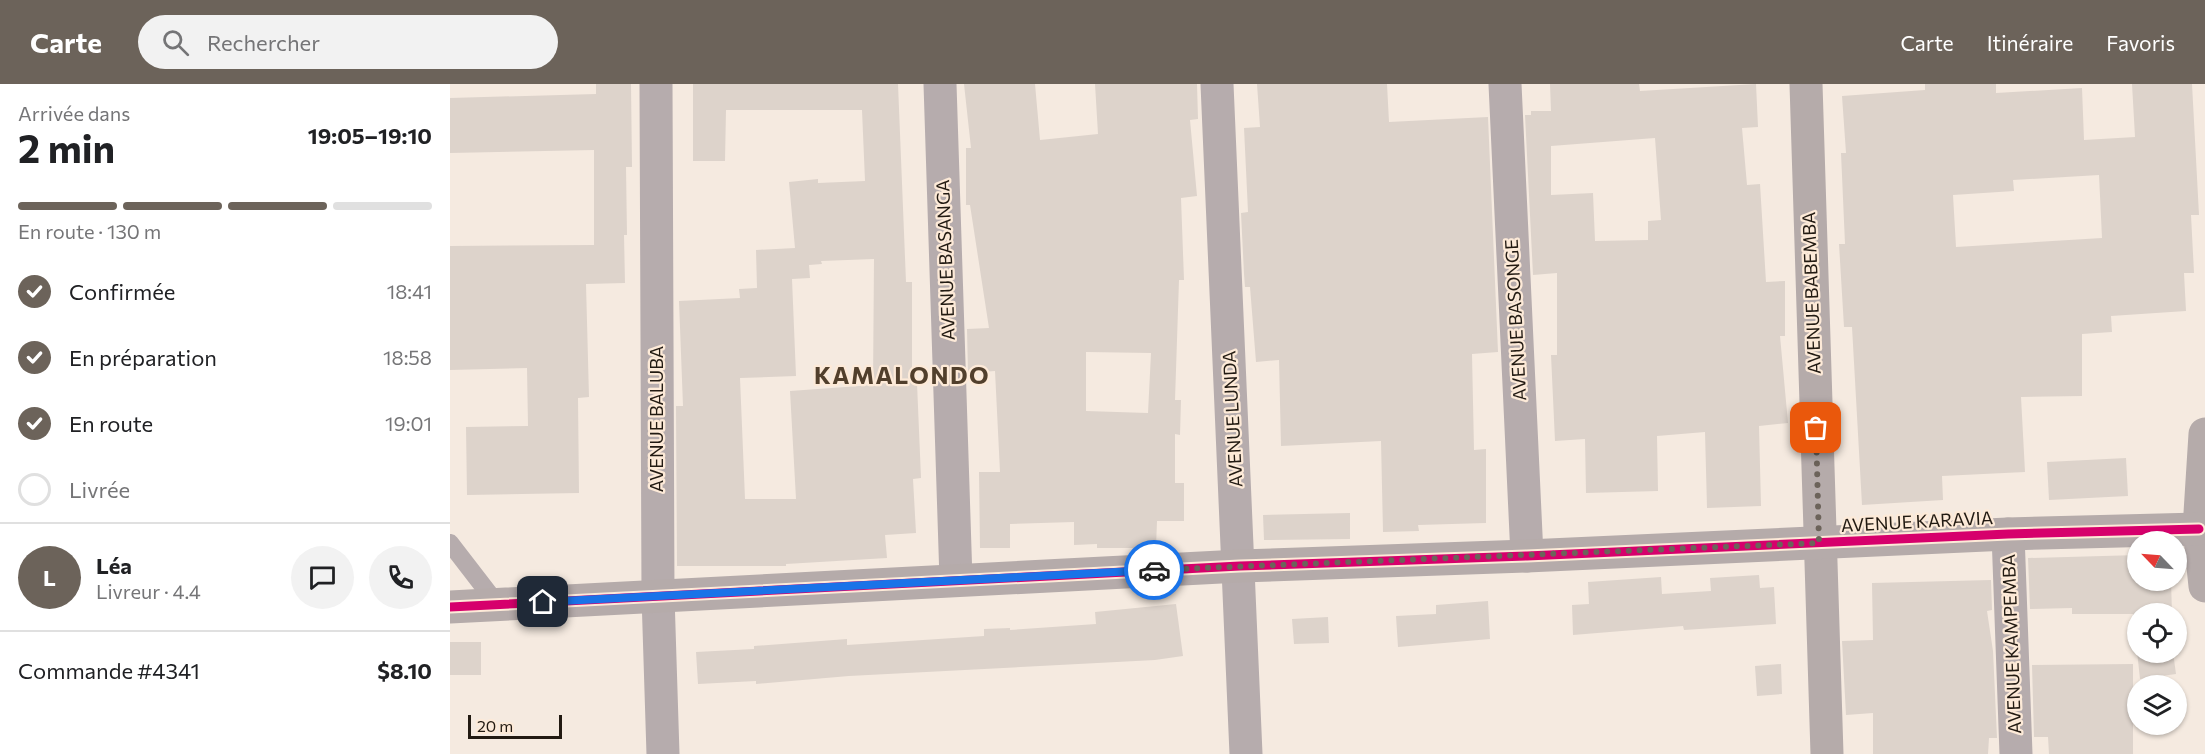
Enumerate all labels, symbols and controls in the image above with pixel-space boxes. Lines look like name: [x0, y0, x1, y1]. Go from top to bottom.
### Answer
search box: [138, 15, 558, 69]
text: Carte: [30, 25, 102, 59]
icon: search: [159, 26, 192, 59]
text: Rechercher: [207, 29, 320, 56]
text: Carte: [1900, 30, 1954, 55]
text: Itinéraire: [1987, 30, 2073, 55]
text: Favoris: [2106, 30, 2175, 55]
text: Arrivée dans: [18, 101, 130, 125]
text: 19:05–19:10: [308, 122, 432, 149]
text: 2 min: [18, 123, 115, 171]
street label: AVENUE BASANGA: [931, 179, 959, 341]
street label: AVENUE BABEMBA: [1797, 211, 1825, 375]
text: En route · 130 m: [18, 219, 161, 243]
street label: AVENUE BASONGE: [1500, 239, 1530, 401]
icon: check: [18, 275, 51, 308]
text: Confirmée: [69, 278, 175, 305]
text: 18:41: [387, 279, 432, 303]
icon: check: [18, 341, 51, 374]
text: En préparation: [69, 344, 217, 371]
text: 18:58: [383, 345, 432, 369]
street label: AVENUE BALUBA: [645, 346, 667, 492]
street label: AVENUE LUNDA: [1217, 350, 1247, 488]
district label: KAMALONDO: [814, 360, 990, 389]
pin: [1790, 402, 1841, 453]
icon: check: [18, 407, 51, 440]
text: En route: [69, 410, 153, 437]
text: 19:01: [385, 411, 432, 435]
icon: bag: [1799, 411, 1832, 444]
text: Livrée: [69, 476, 130, 503]
street label: AVENUE KARAVIA: [1840, 506, 1994, 536]
north arrow: [2127, 531, 2187, 591]
map controls: [2127, 531, 2187, 735]
courier: [1124, 540, 1184, 600]
button: chat: [291, 546, 354, 609]
button: phone: [369, 546, 432, 609]
text: Léa: [96, 552, 132, 579]
icon: car: [1138, 554, 1171, 587]
street label: AVENUE KAMPEMBA: [1997, 554, 2025, 734]
text: L: [43, 564, 56, 591]
pin: [517, 576, 568, 627]
text: Livreur · 4.4: [96, 579, 201, 603]
icon: home: [526, 585, 559, 618]
button: locate: [2127, 603, 2187, 663]
text: Commande #4341: [18, 657, 200, 684]
text: $8.10: [377, 657, 432, 684]
button: layers: [2127, 675, 2187, 735]
scale bar: [468, 712, 562, 740]
text: 20 m: [477, 716, 513, 735]

